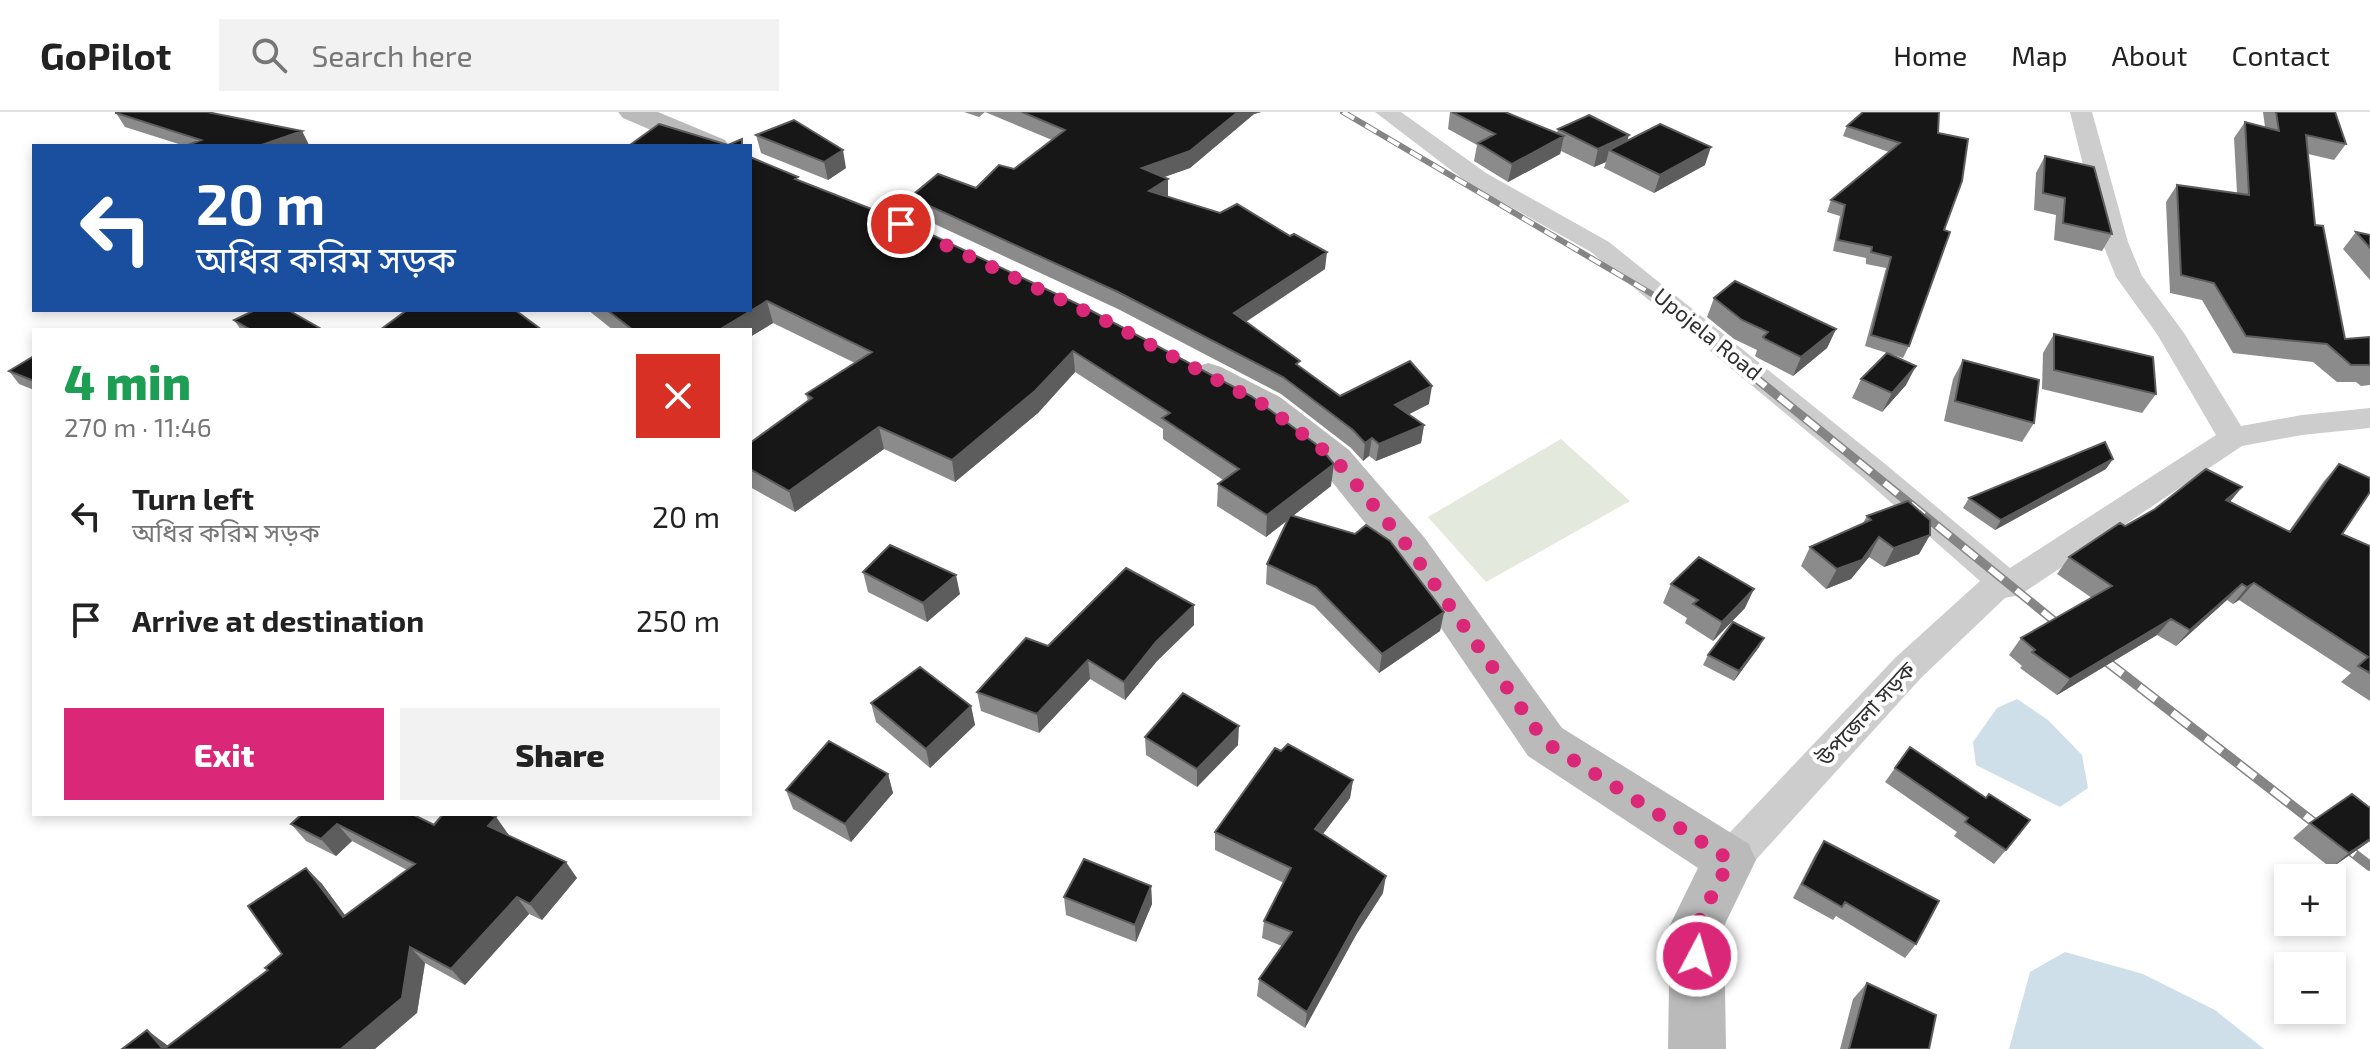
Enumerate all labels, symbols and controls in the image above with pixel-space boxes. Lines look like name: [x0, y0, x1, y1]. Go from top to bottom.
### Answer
search box: [219, 19, 779, 91]
text: GoPilot: [40, 32, 171, 78]
icon: search: [247, 33, 291, 77]
text: Search here: [311, 37, 473, 73]
text: Home: [1893, 38, 1967, 72]
text: Map: [2011, 38, 2068, 72]
text: About: [2112, 38, 2187, 72]
text: Contact: [2231, 38, 2330, 72]
text: 20 m: [196, 169, 325, 236]
icon: left: [64, 176, 168, 280]
pin: [867, 190, 935, 258]
icon: arrive: [879, 202, 923, 246]
text: অধির করিম সড়ক: [196, 237, 456, 280]
street label: Upojela Road: [1649, 282, 1768, 385]
text: 4 min: [64, 352, 191, 410]
button: close: [636, 354, 720, 438]
text: 270 m · 11:46: [64, 411, 212, 442]
text: Turn left: [132, 480, 254, 516]
icon: left: [64, 494, 108, 538]
text: 20 m: [652, 498, 720, 534]
text: অধির করিম সড়ক: [132, 516, 320, 547]
icon: arrive: [64, 598, 108, 642]
text: Arrive at destination: [132, 602, 424, 638]
text: 250 m: [636, 602, 720, 638]
street label: উপজেলা সড়ক: [1810, 656, 1920, 771]
button: Exit: [64, 708, 384, 800]
button: Share: [400, 708, 720, 800]
map controls: [2274, 864, 2346, 1024]
button: +: [2274, 864, 2346, 936]
position arrow: [1655, 914, 1739, 998]
button: −: [2274, 952, 2346, 1024]

